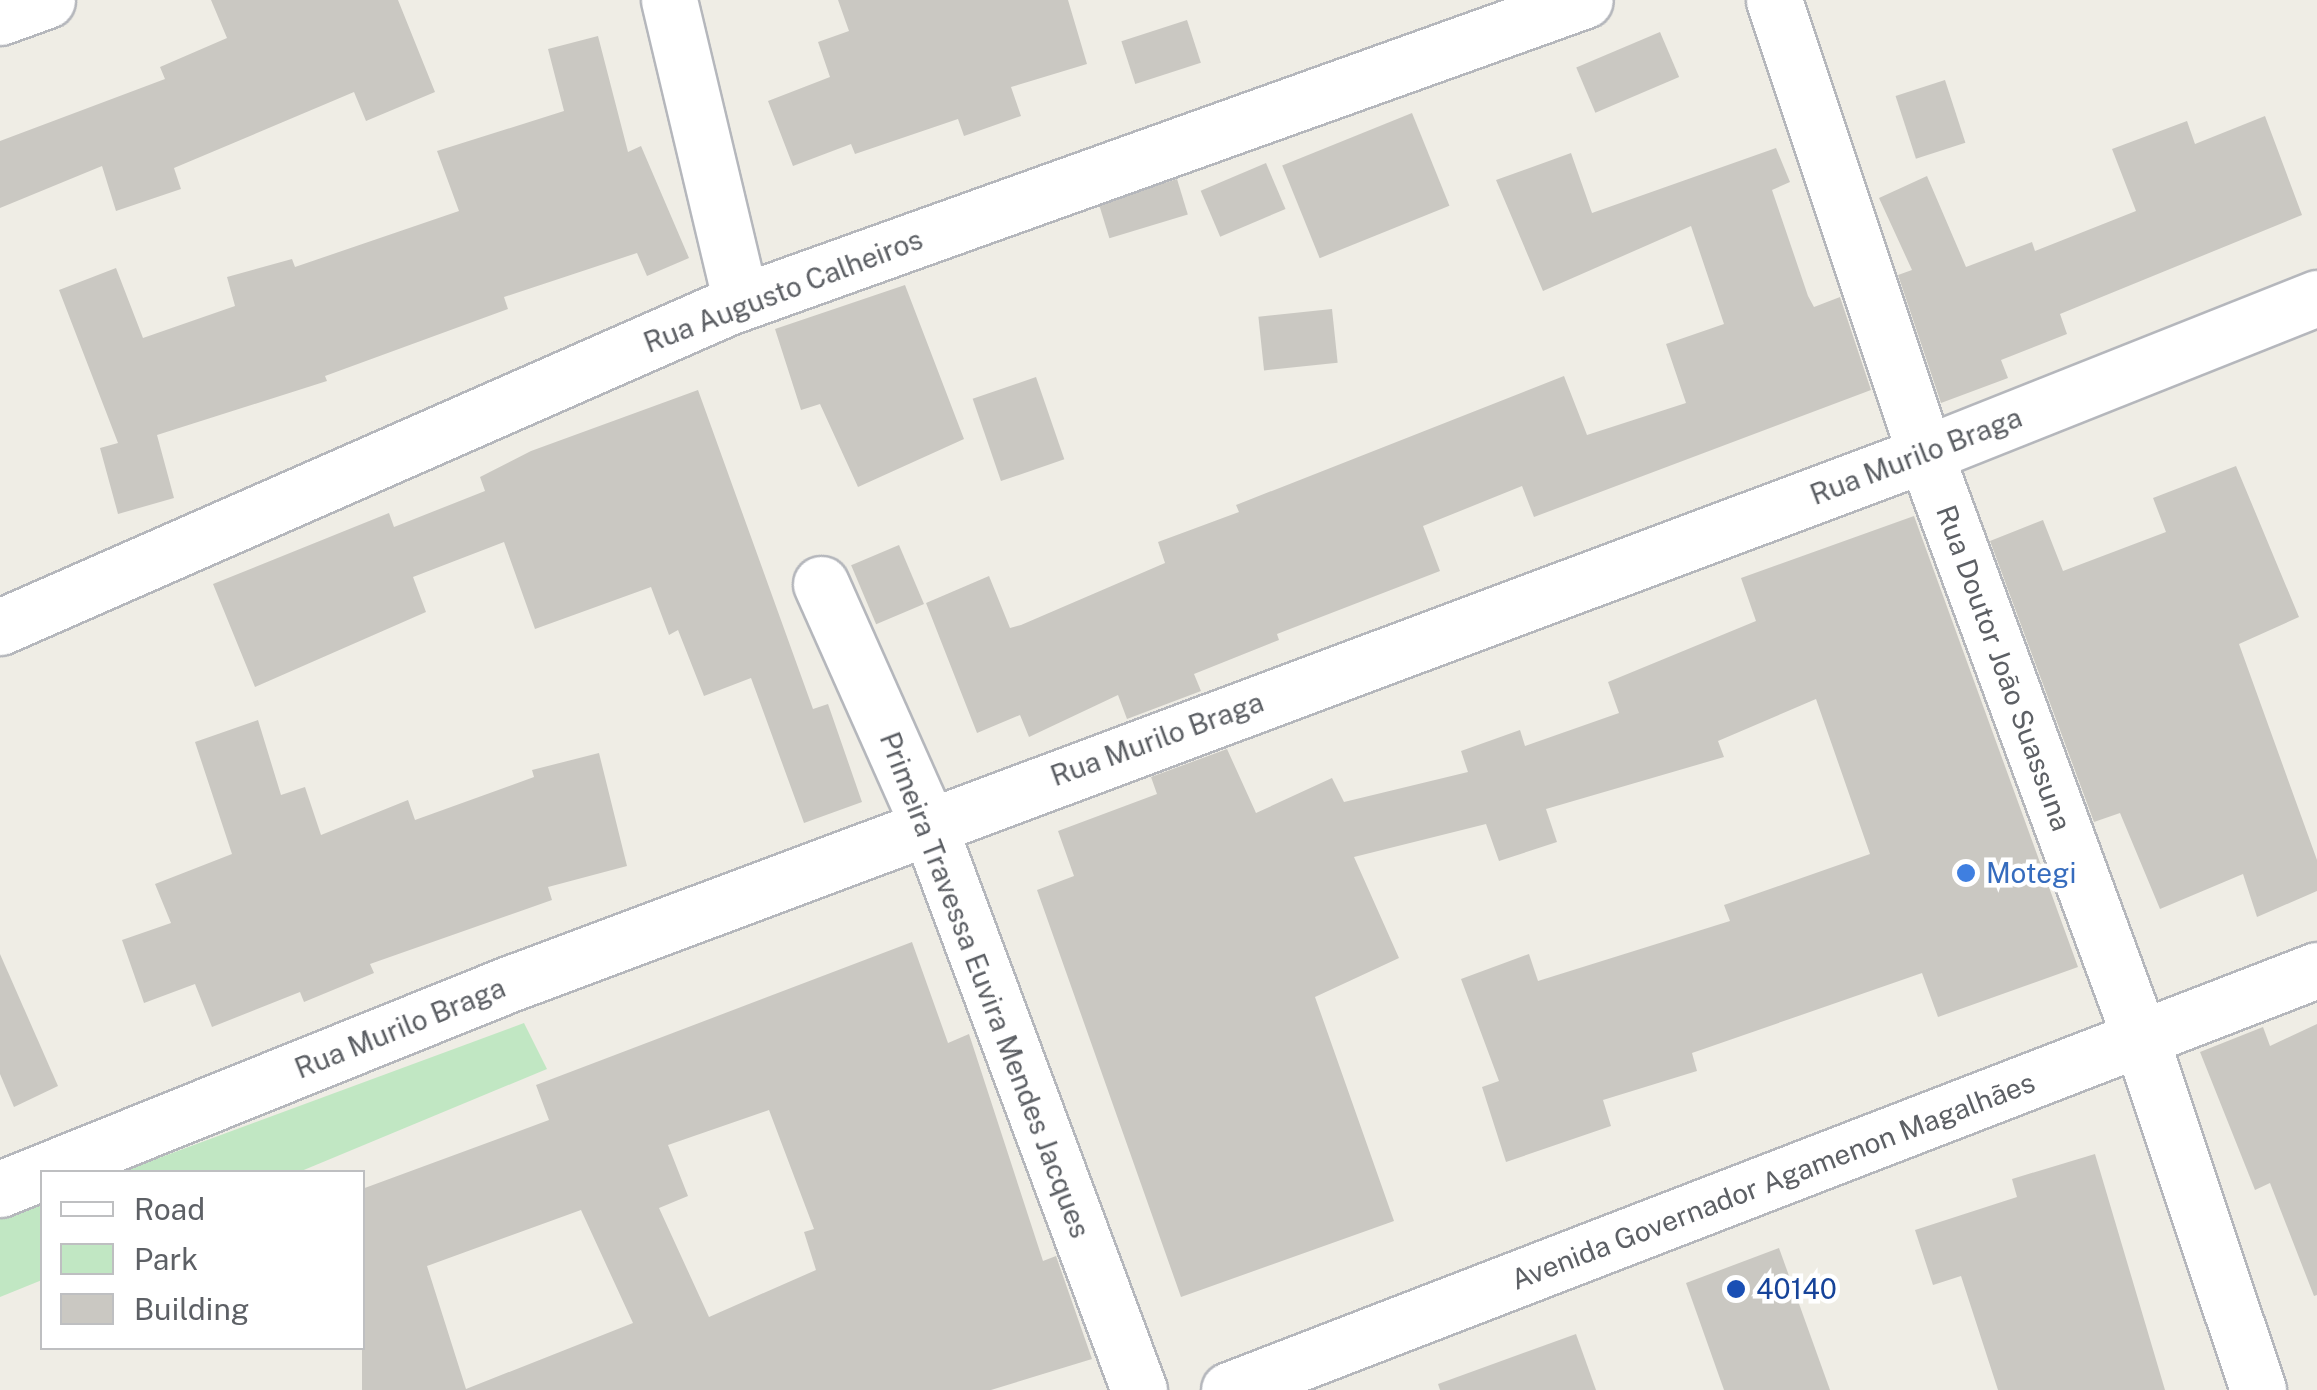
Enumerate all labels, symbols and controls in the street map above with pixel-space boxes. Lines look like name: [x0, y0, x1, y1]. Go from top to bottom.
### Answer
street label: Rua Augusto Calheiros: [639, 222, 927, 360]
street label: Rua Murilo Braga: [1805, 400, 2027, 512]
street label: Rua Doutor João Suassuna: [1929, 501, 2079, 835]
street label: Rua Murilo Braga: [1046, 685, 1268, 793]
street label: Primeira Travessa Euvira Mendes Jacques: [873, 727, 1097, 1243]
place label: Motegi: [1986, 856, 2076, 890]
marker: Motegi: [1955, 862, 1977, 884]
street label: Rua Murilo Braga: [290, 970, 510, 1086]
street label: Avenida Governador Agamenon Magalhães: [1506, 1065, 2040, 1297]
legend: [40, 1170, 365, 1350]
text: Road: [134, 1191, 205, 1227]
text: Park: [134, 1241, 198, 1277]
place label: 40140: [1756, 1272, 1837, 1306]
marker: 40140: [1725, 1278, 1747, 1300]
text: Building: [134, 1291, 249, 1327]

